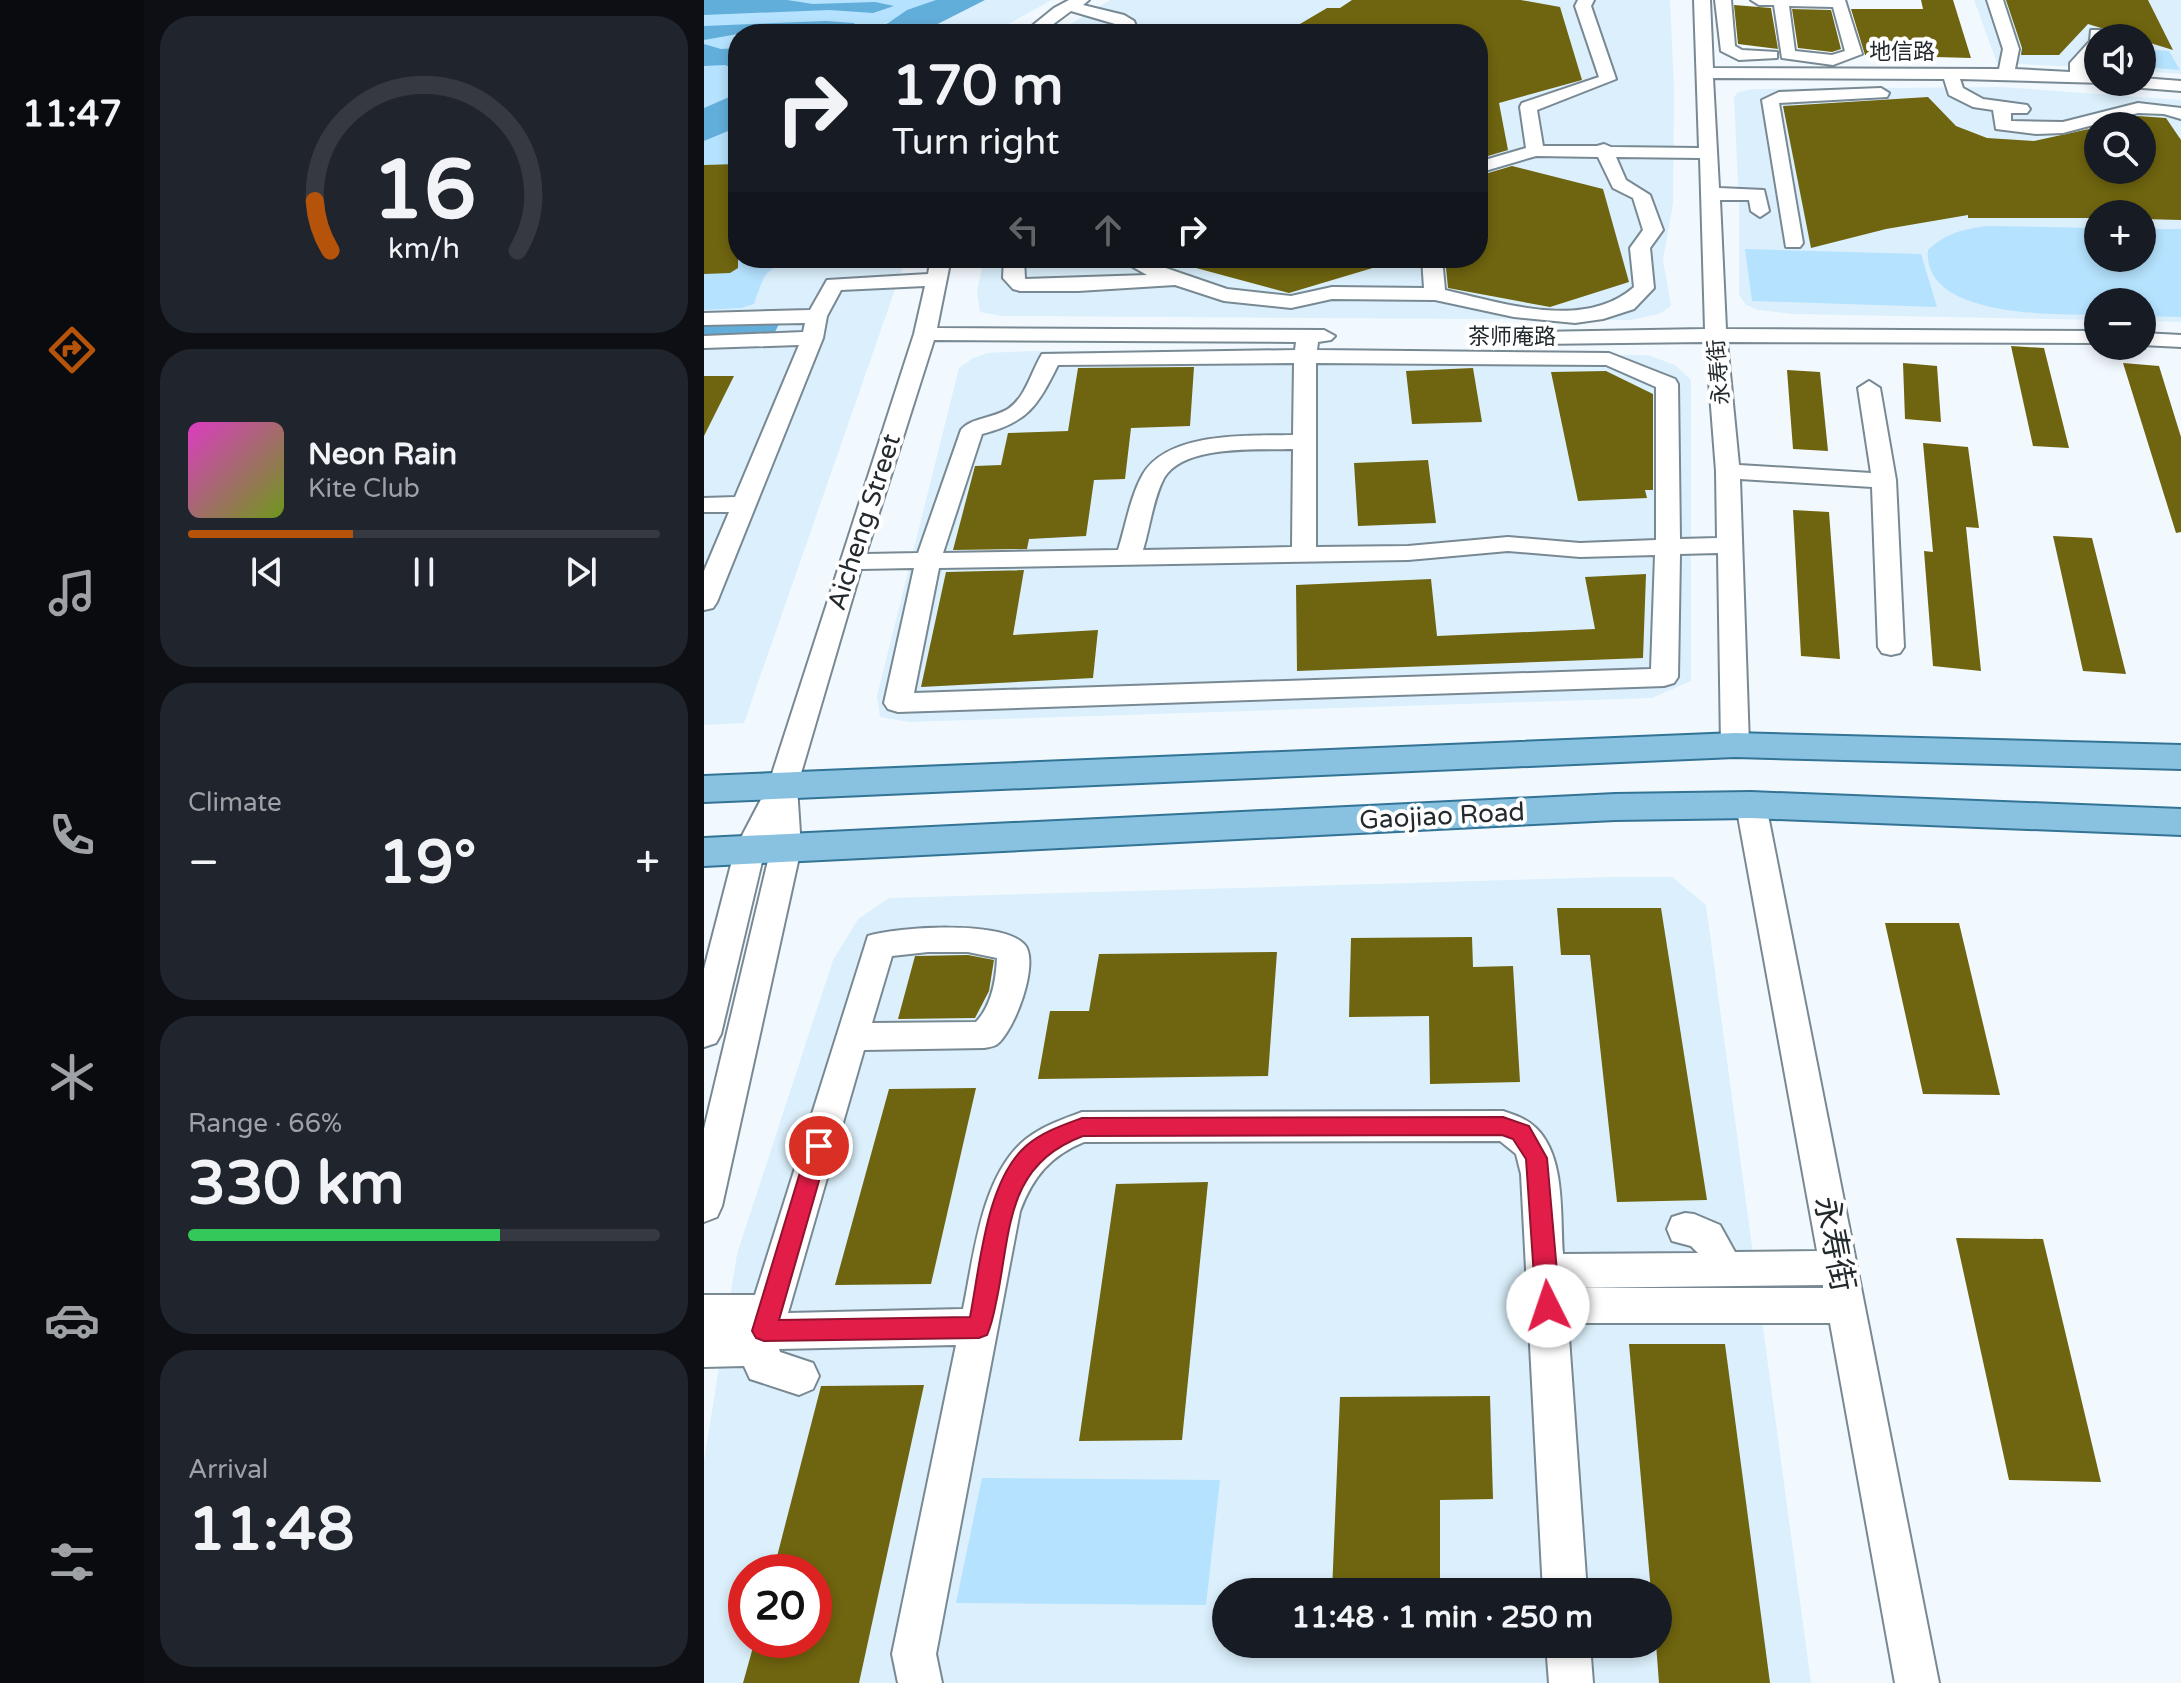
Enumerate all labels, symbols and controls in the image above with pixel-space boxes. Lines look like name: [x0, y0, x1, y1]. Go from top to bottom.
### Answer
map controls: [2084, 24, 2156, 360]
button: sound: [2084, 24, 2156, 96]
street label: 地信路: [1869, 39, 1935, 65]
text: 170 m: [892, 53, 1063, 120]
icon: right: [760, 56, 864, 160]
text: 11:47: [22, 93, 122, 136]
button: search: [2084, 112, 2156, 184]
text: Turn right: [892, 121, 1059, 164]
text: 16: [372, 140, 476, 240]
button: +: [2084, 200, 2156, 272]
icon: left: [1002, 208, 1046, 252]
icon: ahead: [1086, 208, 1130, 252]
icon: right: [1170, 208, 1214, 252]
text: km/h: [388, 232, 460, 266]
button: −: [2084, 288, 2156, 360]
icon: directions: [44, 322, 100, 378]
street label: 茶师庵路: [1468, 324, 1556, 350]
street label: 永寿街: [1703, 338, 1735, 406]
street label: Aicheng Street: [821, 430, 907, 614]
text: Neon Rain: [308, 436, 457, 473]
text: Kite Club: [308, 473, 420, 504]
icon: previous: [245, 550, 289, 594]
icon: pause: [402, 550, 446, 594]
icon: next: [559, 550, 603, 594]
icon: music: [44, 565, 100, 621]
text: Climate: [188, 787, 282, 818]
street label: Gaojiao Road: [1358, 796, 1526, 836]
icon: phone: [44, 807, 100, 863]
text: 19°: [378, 827, 476, 899]
text: −: [188, 837, 219, 890]
text: +: [635, 837, 660, 890]
icon: climate: [44, 1049, 100, 1105]
text: Range · 66%: [188, 1108, 342, 1139]
pin: [785, 1112, 853, 1180]
icon: arrive: [797, 1124, 841, 1168]
text: 330 km: [188, 1148, 404, 1220]
street label: 永寿街: [1806, 1193, 1862, 1295]
position arrow: [1506, 1264, 1590, 1348]
icon: car: [44, 1292, 100, 1348]
text: Arrival: [188, 1454, 268, 1485]
text: 11:48: [188, 1494, 354, 1566]
icon: filters: [44, 1534, 100, 1590]
speed limit sign: 20: [728, 1554, 832, 1658]
text: 11:48 · 1 min · 250 m: [1291, 1599, 1593, 1636]

